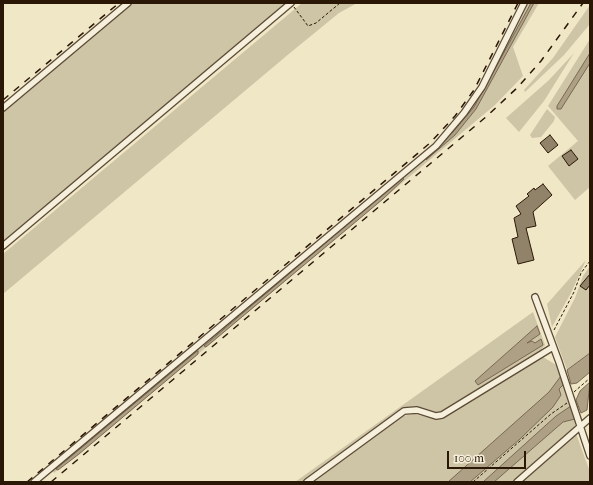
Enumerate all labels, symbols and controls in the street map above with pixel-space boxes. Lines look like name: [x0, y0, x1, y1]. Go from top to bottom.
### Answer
scale bar: [449, 443, 528, 469]
text: 100 m: [454, 451, 484, 465]

